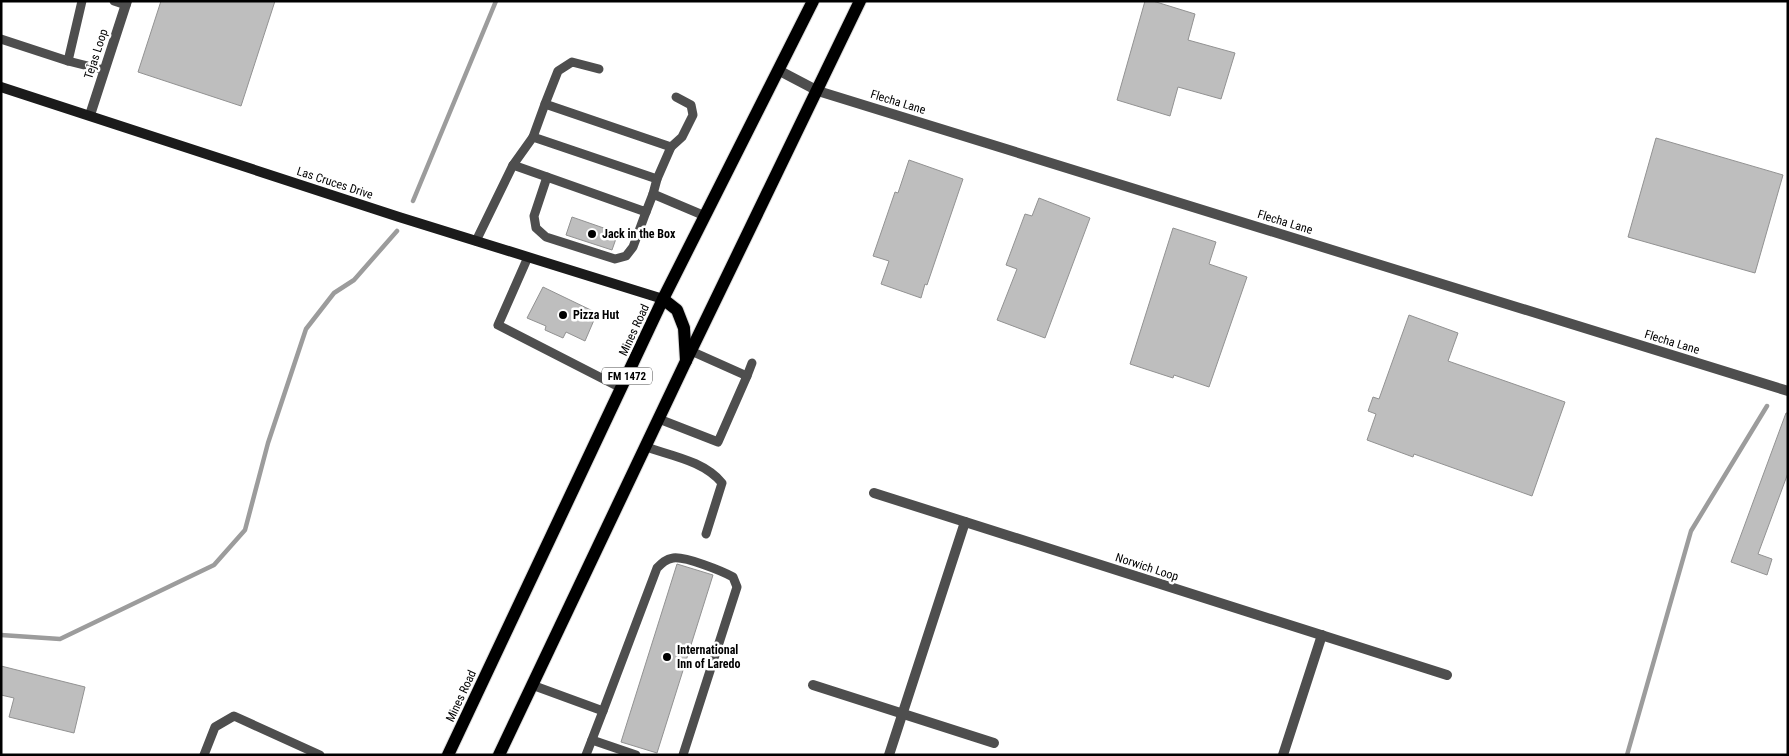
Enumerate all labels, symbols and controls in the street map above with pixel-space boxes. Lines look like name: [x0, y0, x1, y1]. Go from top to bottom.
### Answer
street label: Tejas Loop: [81, 27, 111, 81]
street label: Flecha Lane: [869, 87, 928, 117]
street label: Las Cruces Drive: [295, 164, 375, 202]
street label: Flecha Lane: [1256, 207, 1315, 237]
place label: Jack in the Box: [602, 227, 676, 241]
marker: Jack in the Box: [586, 228, 598, 240]
street label: Mines Road: [616, 302, 652, 358]
place label: Pizza Hut: [573, 308, 619, 322]
marker: Pizza Hut: [557, 309, 569, 321]
street label: Flecha Lane: [1643, 327, 1702, 357]
road number: FM 1472: [602, 368, 652, 384]
street label: Norwich Loop: [1114, 550, 1180, 584]
place label: International Inn of Laredo: [677, 643, 740, 671]
marker: International Inn of Laredo: [661, 651, 673, 663]
street label: Mines Road: [443, 668, 479, 724]

